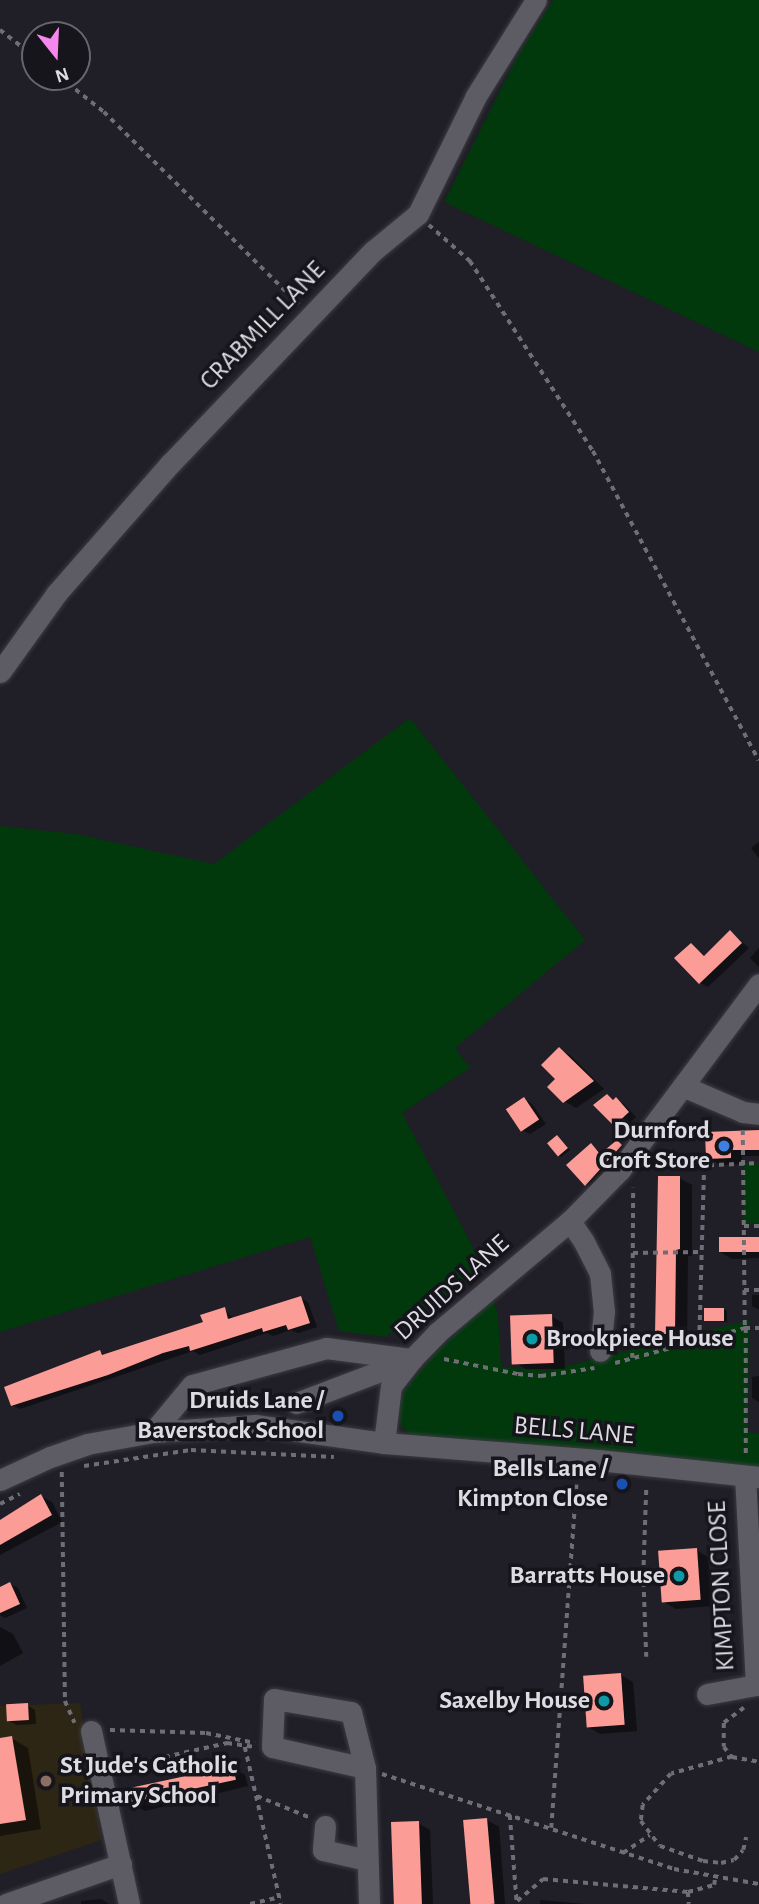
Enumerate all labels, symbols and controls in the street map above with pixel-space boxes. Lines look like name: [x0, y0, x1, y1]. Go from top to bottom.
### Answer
north arrow: [21, 21, 91, 91]
text: N: [53, 63, 71, 86]
street label: CRABMILL LANE: [194, 255, 332, 397]
place label: Durnford Croft Store: [599, 1115, 710, 1176]
marker: Durnford Croft Store: [716, 1138, 732, 1154]
street label: DRUIDS LANE: [388, 1228, 516, 1348]
place label: Brookpiece House: [546, 1323, 733, 1355]
marker: Brookpiece House: [524, 1331, 540, 1347]
place label: Druids Lane / Baverstock School: [137, 1385, 324, 1446]
marker: Druids Lane / Baverstock School: [330, 1408, 346, 1424]
street label: BELLS LANE: [512, 1410, 636, 1452]
place label: Bells Lane / Kimpton Close: [457, 1453, 608, 1514]
marker: Bells Lane / Kimpton Close: [614, 1476, 630, 1492]
street label: KIMPTON CLOSE: [702, 1500, 742, 1672]
place label: Barratts House: [510, 1560, 665, 1592]
marker: Barratts House: [671, 1568, 687, 1584]
place label: Saxelby House: [439, 1685, 590, 1717]
marker: Saxelby House: [596, 1693, 612, 1709]
place label: St Jude's Catholic Primary School: [60, 1750, 237, 1812]
marker: St Jude's Catholic Primary School: [38, 1773, 54, 1789]

